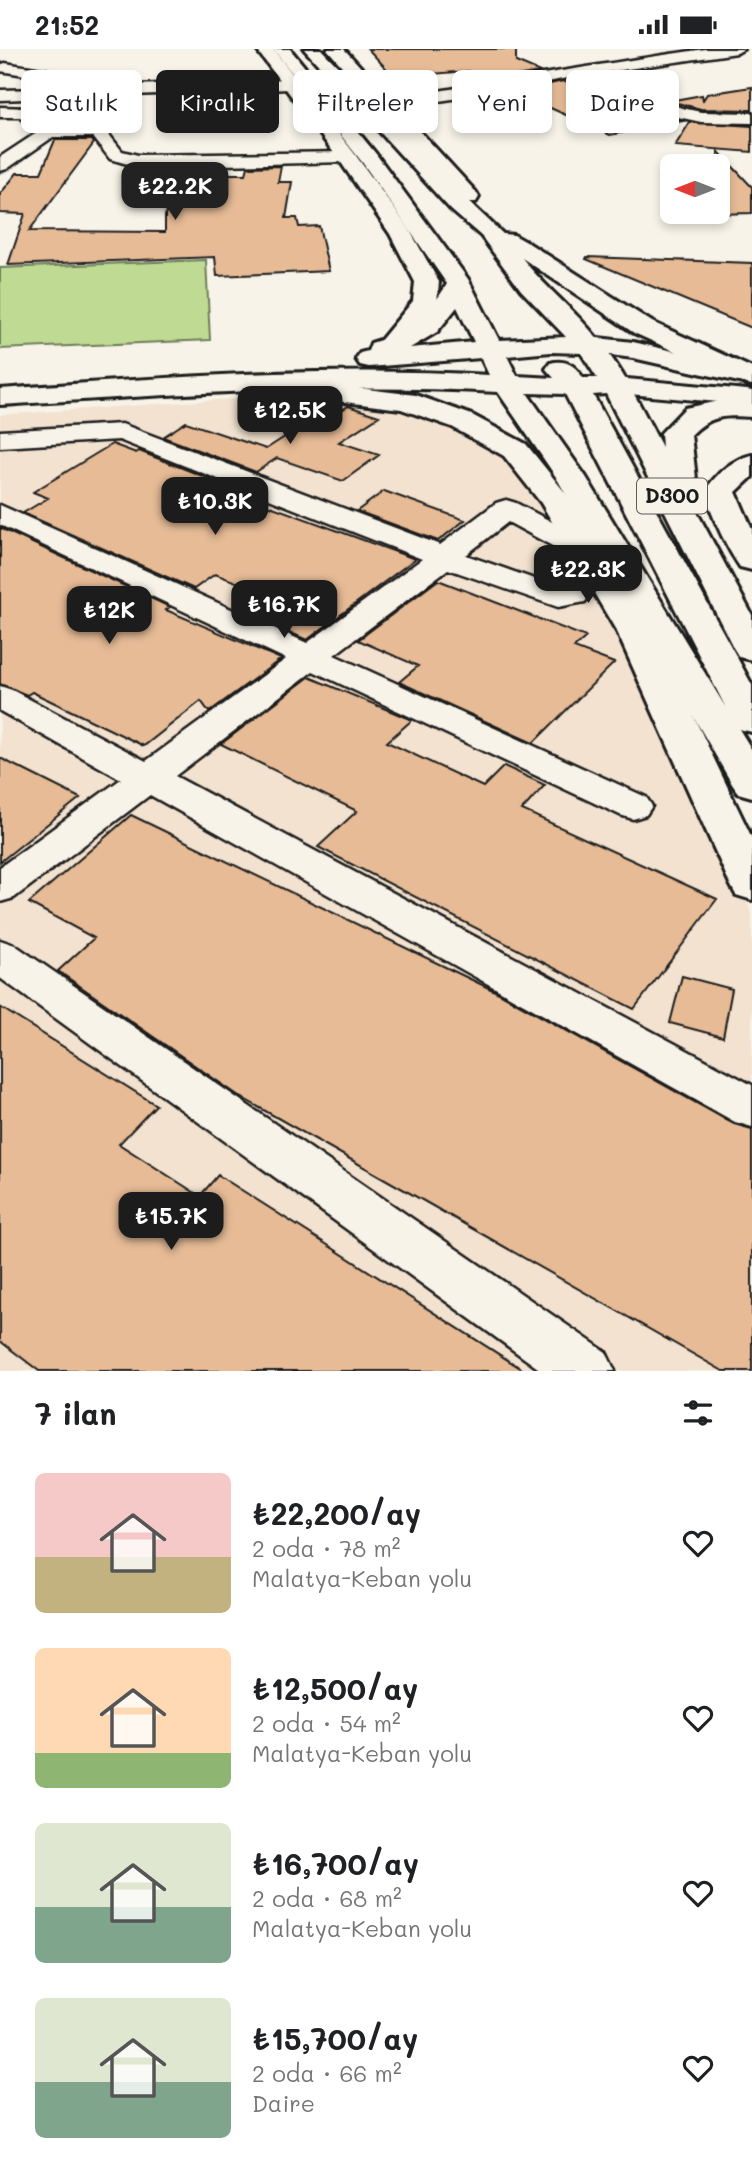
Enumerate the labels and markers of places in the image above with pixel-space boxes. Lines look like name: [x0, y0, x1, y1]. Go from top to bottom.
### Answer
pin: ₺22.2K: [118, 163, 232, 222]
pin: ₺12.5K: [233, 387, 347, 446]
pin: ₺10.3K: [158, 477, 272, 537]
pin: ₺22.3K: [531, 545, 645, 605]
pin: ₺16.7K: [227, 581, 341, 640]
pin: ₺12K: [68, 587, 150, 646]
pin: ₺15.7K: [114, 1193, 228, 1252]

